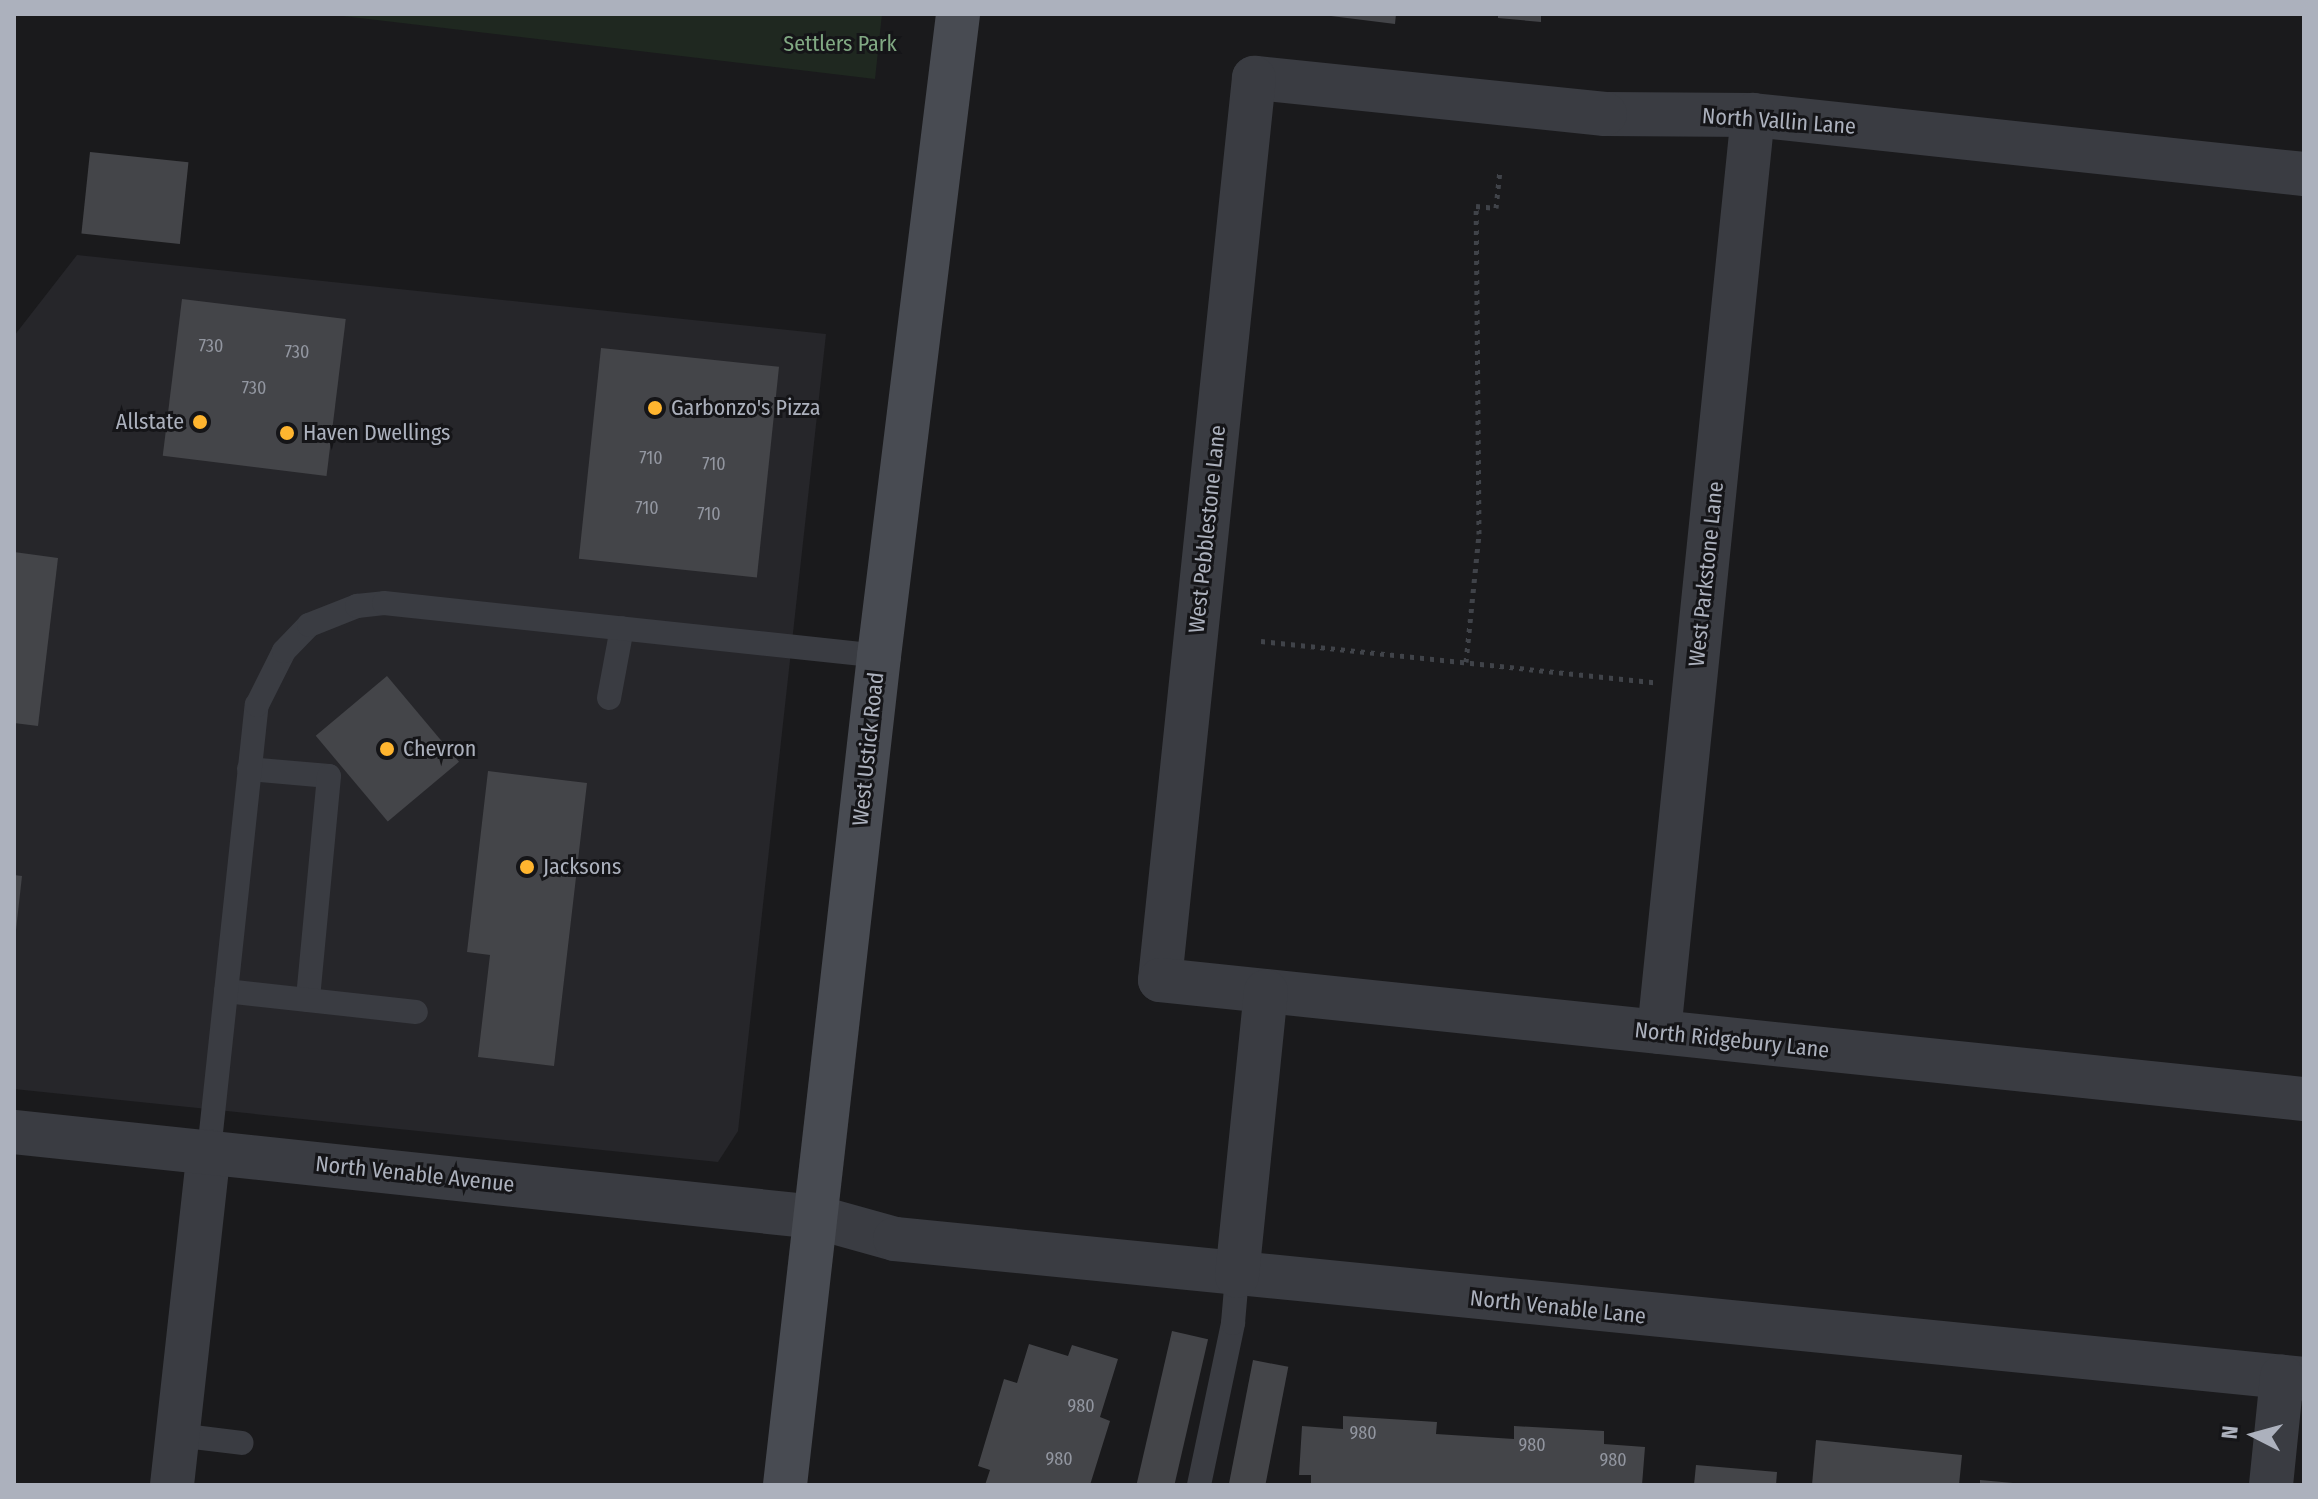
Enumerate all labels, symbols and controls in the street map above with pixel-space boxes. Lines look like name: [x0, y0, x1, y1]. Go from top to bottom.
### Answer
park label: Settlers Park: [783, 31, 897, 57]
street label: North Vallin Lane: [1701, 102, 1857, 140]
house number: 730: [199, 335, 223, 357]
house number: 730: [285, 341, 309, 363]
house number: 730: [242, 377, 266, 399]
place label: Garbonzo's Pizza: [671, 395, 821, 421]
marker: Garbonzo's Pizza: [646, 399, 664, 417]
place label: Allstate: [116, 409, 184, 435]
marker: Allstate: [191, 413, 209, 431]
place label: Haven Dwellings: [303, 420, 451, 446]
marker: Haven Dwellings: [278, 424, 296, 442]
street label: West Pebblestone Lane: [1183, 424, 1231, 634]
house number: 710: [639, 447, 663, 469]
house number: 710: [702, 453, 726, 475]
street label: West Parkstone Lane: [1683, 480, 1729, 668]
house number: 710: [635, 497, 659, 519]
house number: 710: [697, 503, 721, 525]
street label: West Ustick Road: [847, 671, 889, 827]
place label: Chevron: [403, 736, 476, 762]
marker: Chevron: [378, 740, 396, 758]
place label: Jacksons: [543, 854, 621, 880]
marker: Jacksons: [518, 858, 536, 876]
street label: North Ridgebury Lane: [1633, 1017, 1831, 1063]
street label: North Venable Avenue: [314, 1150, 516, 1198]
street label: North Venable Lane: [1469, 1285, 1647, 1329]
house number: 980: [1067, 1395, 1095, 1417]
north arrow: [2214, 1395, 2294, 1475]
house number: 980: [1349, 1422, 1377, 1444]
text: N: [2216, 1424, 2244, 1440]
house number: 980: [1518, 1434, 1546, 1456]
house number: 980: [1045, 1448, 1073, 1470]
house number: 980: [1599, 1449, 1627, 1471]

